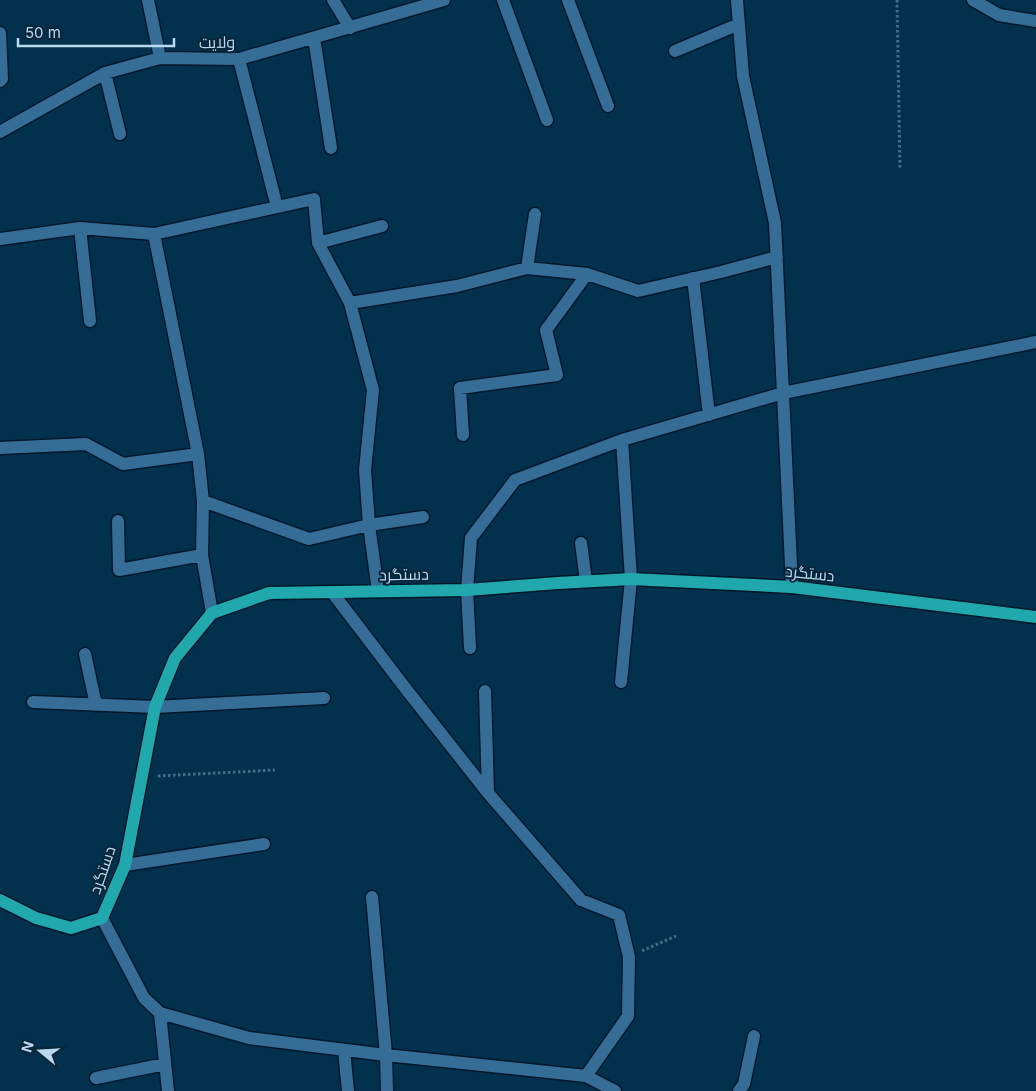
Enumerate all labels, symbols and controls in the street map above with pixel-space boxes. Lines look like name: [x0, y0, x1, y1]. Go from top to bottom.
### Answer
scale bar: [18, 15, 174, 47]
text: 50 m: [25, 23, 61, 42]
street label: ولایت: [199, 32, 235, 52]
street label: دستگرد: [784, 560, 836, 586]
street label: دستگرد: [379, 564, 429, 584]
street label: دستگرد: [84, 843, 120, 897]
north arrow: [15, 1026, 65, 1076]
text: N: [17, 1039, 37, 1055]

